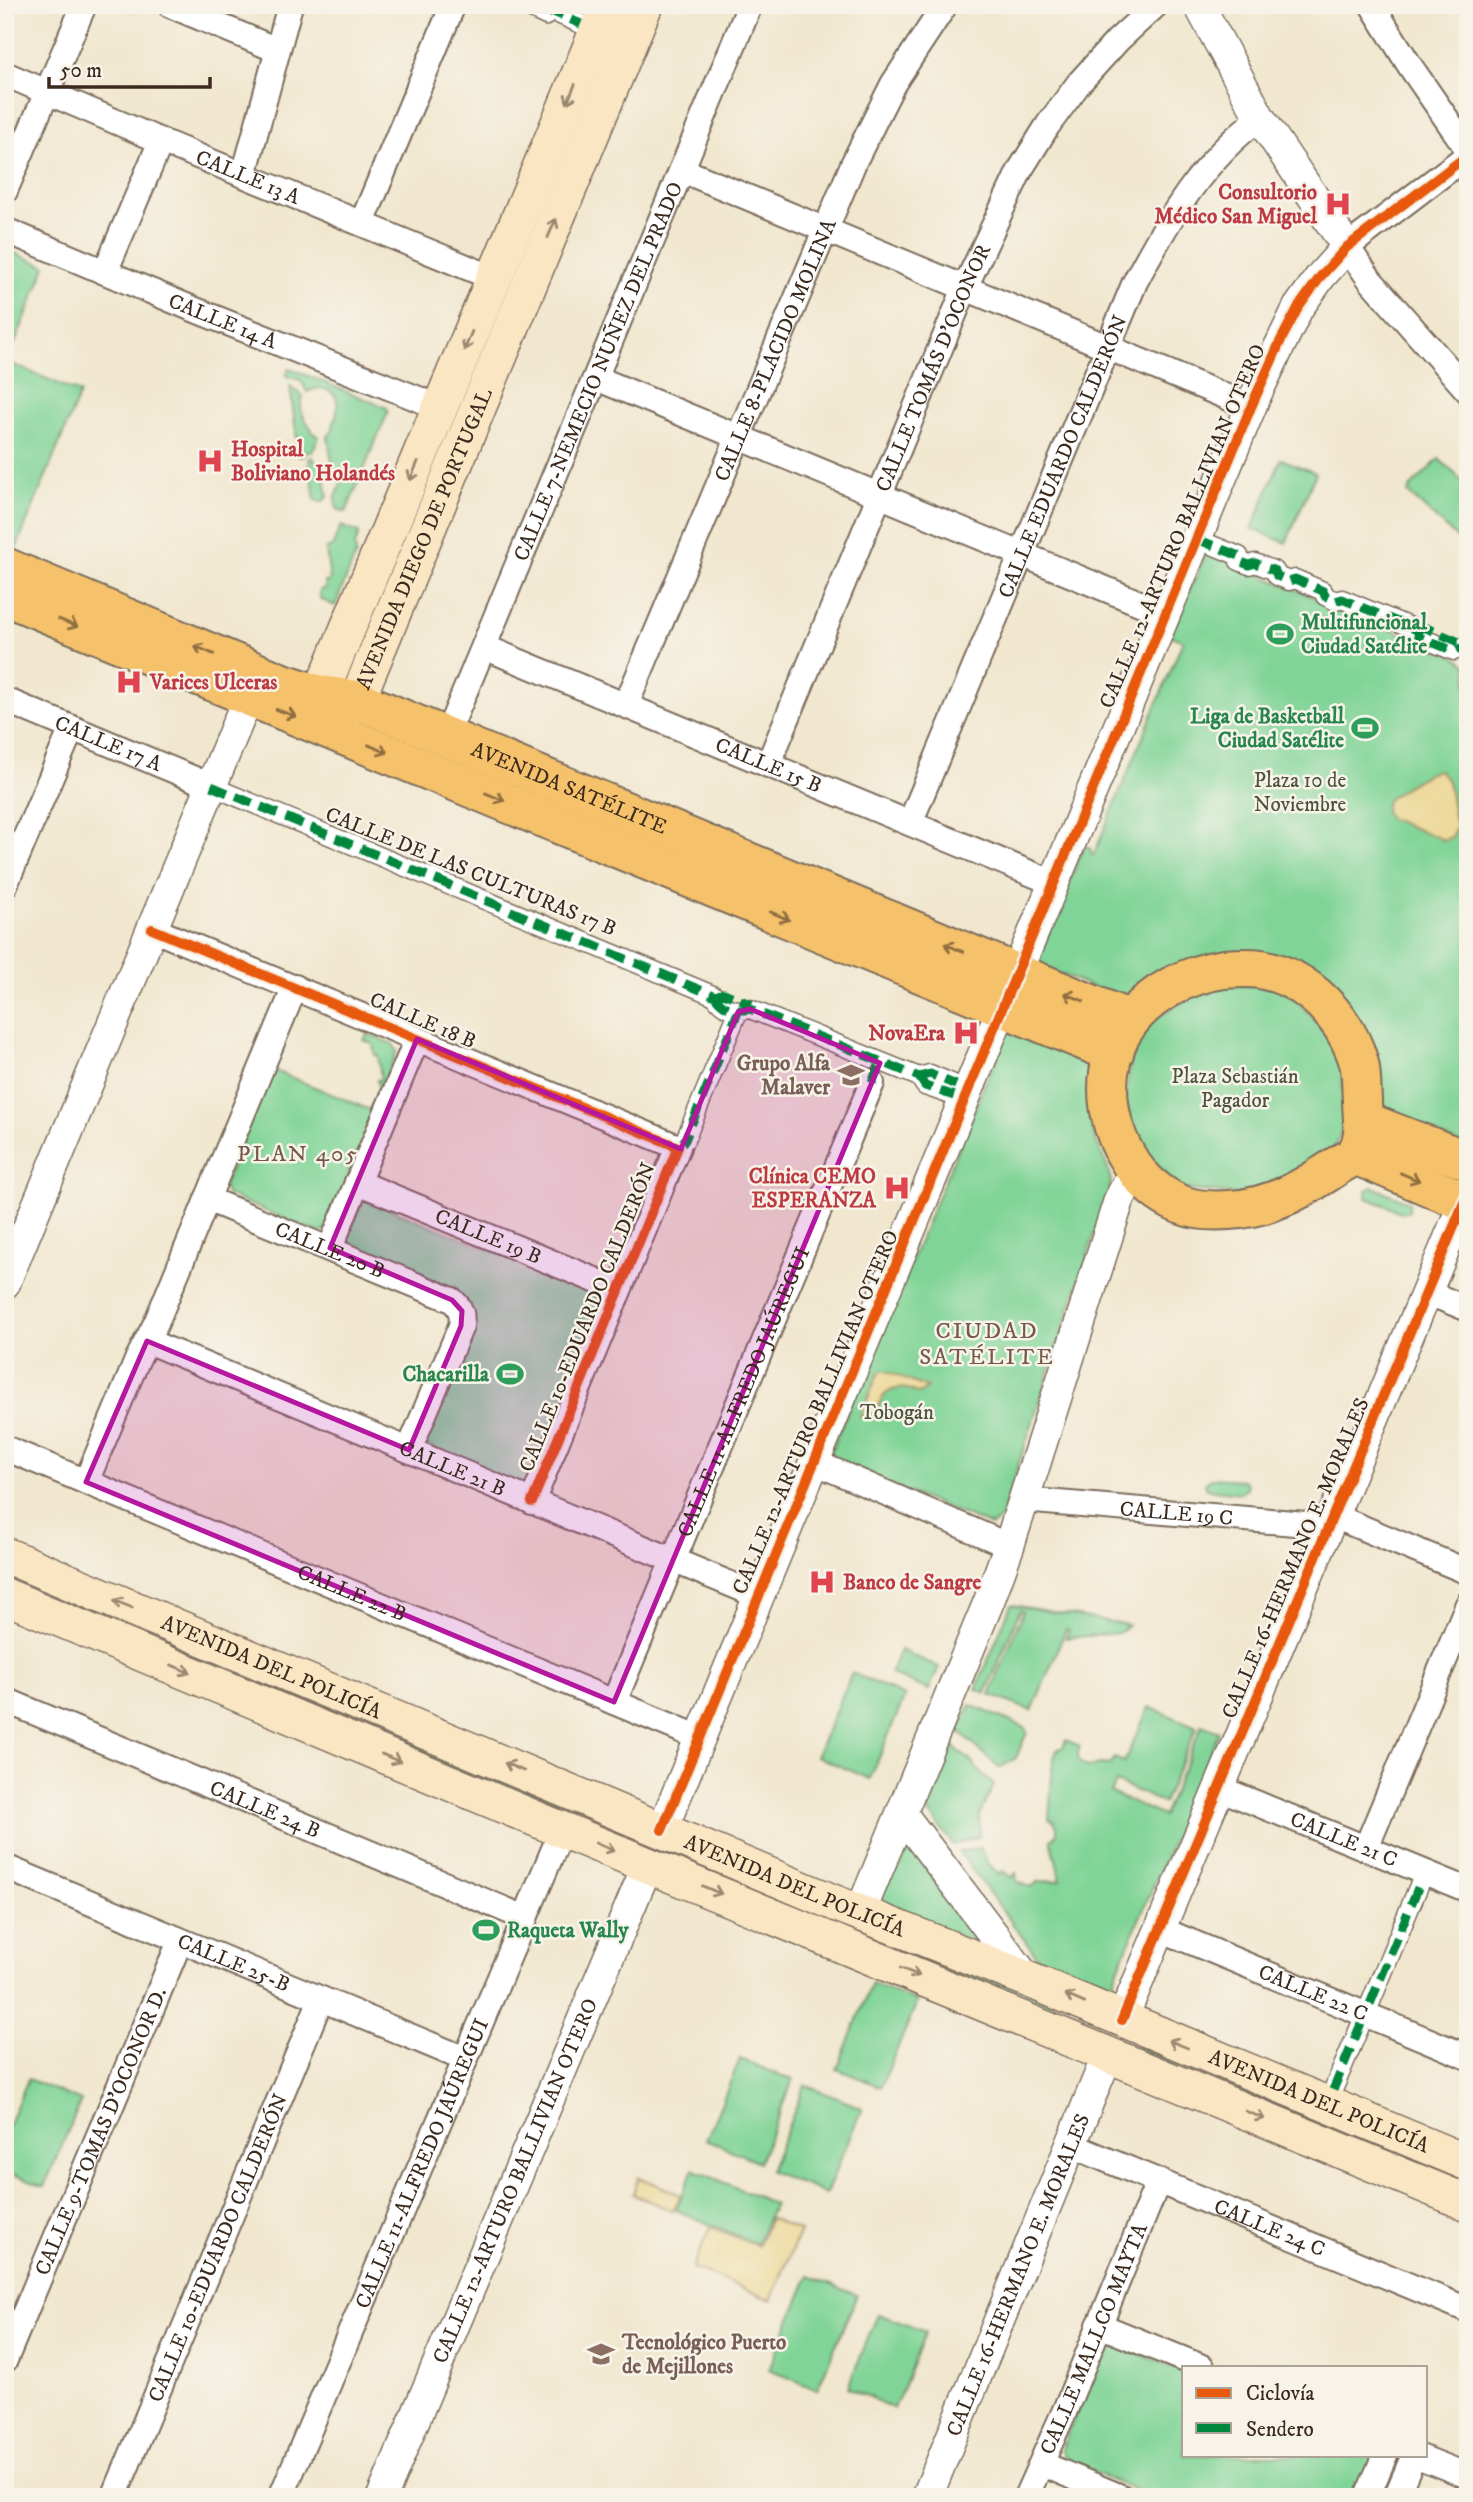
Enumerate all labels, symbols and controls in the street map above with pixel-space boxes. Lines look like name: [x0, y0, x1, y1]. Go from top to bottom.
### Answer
scale bar: [49, 46, 210, 90]
text: 50 m: [60, 58, 102, 84]
one-way arrow: [564, 83, 577, 104]
street label: CALLE 13 A: [192, 145, 304, 211]
street label: CALLE 7-NEMECIO NUÑEZ DEL PRADO: [508, 178, 689, 565]
place label: Consultorio Médico San Miguel: [1154, 180, 1318, 230]
hospital icon: Consultorio Médico San Miguel: [1323, 189, 1353, 219]
street label: CALLE 8-PLACIDO MOLINA: [709, 215, 843, 486]
one-way arrow: [546, 218, 559, 240]
street label: CALLE TOMÁS D'OCONOR: [870, 240, 997, 496]
street label: CALLE 14 A: [164, 288, 281, 355]
street label: CALLE EDUARDO CALDERÓN: [993, 311, 1134, 602]
one-way arrow: [460, 330, 473, 351]
street label: CALLE 12-ARTURO BALLIVIAN OTERO: [1094, 340, 1272, 712]
street label: AVENIDA DIEGO DE PORTUGAL: [351, 384, 499, 694]
place label: Hospital Boliviano Holandés: [231, 437, 395, 487]
hospital icon: Hospital Boliviano Holandés: [195, 446, 225, 476]
one-way arrow: [407, 460, 420, 482]
place label: Multifuncional Ciudad Satélite: [1301, 610, 1428, 660]
one-way arrow: [57, 617, 78, 630]
sports icon: Multifuncional Ciudad Satélite: [1265, 619, 1295, 649]
one-way arrow: [193, 643, 215, 656]
hospital icon: Varices Ulceras: [114, 667, 144, 697]
place label: Varices Ulceras: [149, 670, 277, 696]
place label: Liga de Basketball Ciudad Satélite: [1190, 704, 1345, 754]
one-way arrow: [274, 707, 296, 720]
street label: CALLE 17 A: [50, 710, 166, 778]
sports icon: Liga de Basketball Ciudad Satélite: [1350, 713, 1380, 743]
street label: CALLE 15 B: [711, 732, 825, 799]
street label: AVENIDA SATÉLITE: [467, 737, 671, 841]
one-way arrow: [366, 743, 388, 756]
park label: Plaza 10 de Noviembre: [1254, 768, 1347, 818]
one-way arrow: [483, 792, 505, 805]
street label: CALLE DE LAS CULTURAS 17 B: [321, 802, 620, 942]
one-way arrow: [769, 910, 790, 923]
one-way arrow: [944, 940, 966, 953]
street label: CALLE 18 B: [366, 987, 480, 1055]
one-way arrow: [1063, 990, 1085, 1003]
hospital icon: NovaEra: [951, 1018, 981, 1048]
place label: NovaEra: [868, 1021, 946, 1047]
place label: Grupo Alfa Malaver: [737, 1051, 831, 1101]
school or university icon: Grupo Alfa Malaver: [836, 1060, 866, 1090]
park label: Plaza Sebastián Pagador: [1171, 1064, 1299, 1114]
district label: PLAN 405: [237, 1140, 359, 1169]
street label: CALLE 10-EDUARDO CALDERÓN: [512, 1158, 662, 1476]
place label: Clínica CEMO ESPERANZA: [749, 1164, 877, 1214]
one-way arrow: [1399, 1172, 1420, 1185]
hospital icon: Clínica CEMO ESPERANZA: [882, 1173, 912, 1203]
street label: CALLE 19 B: [431, 1203, 545, 1271]
street label: CALLE 20 B: [271, 1216, 388, 1285]
street label: CALLE 12-ARTURO BALLIVIAN OTERO: [727, 1226, 905, 1598]
street label: CALLE 11-ALFREDO JAÚREGUI: [672, 1243, 816, 1541]
district label: CIUDAD SATÉLITE: [919, 1317, 1055, 1372]
sports icon: Chacarilla: [495, 1359, 525, 1389]
place label: Chacarilla: [402, 1362, 490, 1388]
street label: CALLE 16-HERMANO E. MORALES: [1216, 1394, 1375, 1723]
park label: Tobogán: [860, 1400, 934, 1426]
street label: CALLE 21 B: [395, 1436, 509, 1503]
street label: CALLE 19 C: [1119, 1496, 1234, 1532]
street label: CALLE 22 B: [293, 1559, 410, 1628]
hospital icon: Banco de Sangre: [807, 1567, 837, 1597]
place label: Banco de Sangre: [843, 1570, 981, 1596]
one-way arrow: [113, 1597, 135, 1610]
street label: AVENIDA DEL POLICÍA: [157, 1610, 386, 1726]
one-way arrow: [170, 1664, 192, 1677]
one-way arrow: [380, 1752, 401, 1765]
one-way arrow: [504, 1760, 525, 1773]
street label: CALLE 24 B: [206, 1775, 324, 1845]
street label: CALLE 21 C: [1286, 1807, 1401, 1874]
street label: AVENIDA DEL POLICÍA: [680, 1829, 909, 1944]
one-way arrow: [594, 1842, 615, 1855]
one-way arrow: [700, 1884, 722, 1897]
sports icon: Raqueta Wally: [471, 1915, 501, 1945]
place label: Raqueta Wally: [507, 1918, 630, 1944]
street label: CALLE 25-B: [173, 1928, 294, 1998]
street label: CALLE 22 C: [1254, 1959, 1372, 2028]
one-way arrow: [898, 1966, 920, 1979]
street label: CALLE 9-TOMAS D'OCONOR D.: [30, 1984, 173, 2280]
one-way arrow: [1064, 1992, 1086, 2005]
street label: CALLE 12-ARTURO BALLIVIAN OTERO: [428, 1995, 604, 2368]
street label: CALLE 11-ALFREDO JAÚREGUI: [350, 2015, 495, 2313]
one-way arrow: [1168, 2036, 1190, 2049]
street label: AVENIDA DEL POLICÍA: [1205, 2044, 1433, 2160]
street label: CALLE 10-EDUARDO CALDERÓN: [143, 2090, 294, 2406]
one-way arrow: [1244, 2109, 1265, 2122]
street label: CALLE 16-HERMANO E. MORALES: [941, 2110, 1096, 2440]
street label: CALLE 24 C: [1210, 2194, 1329, 2263]
street label: CALLE MALLCO MAYTA: [1035, 2219, 1154, 2459]
place label: Tecnológico Puerto de Mejillones: [621, 2330, 786, 2381]
school or university icon: Tecnológico Puerto de Mejillones: [586, 2339, 616, 2369]
legend: [1182, 2366, 1428, 2456]
text: Ciclovía: [1246, 2381, 1314, 2407]
text: Sendero: [1246, 2417, 1314, 2443]

